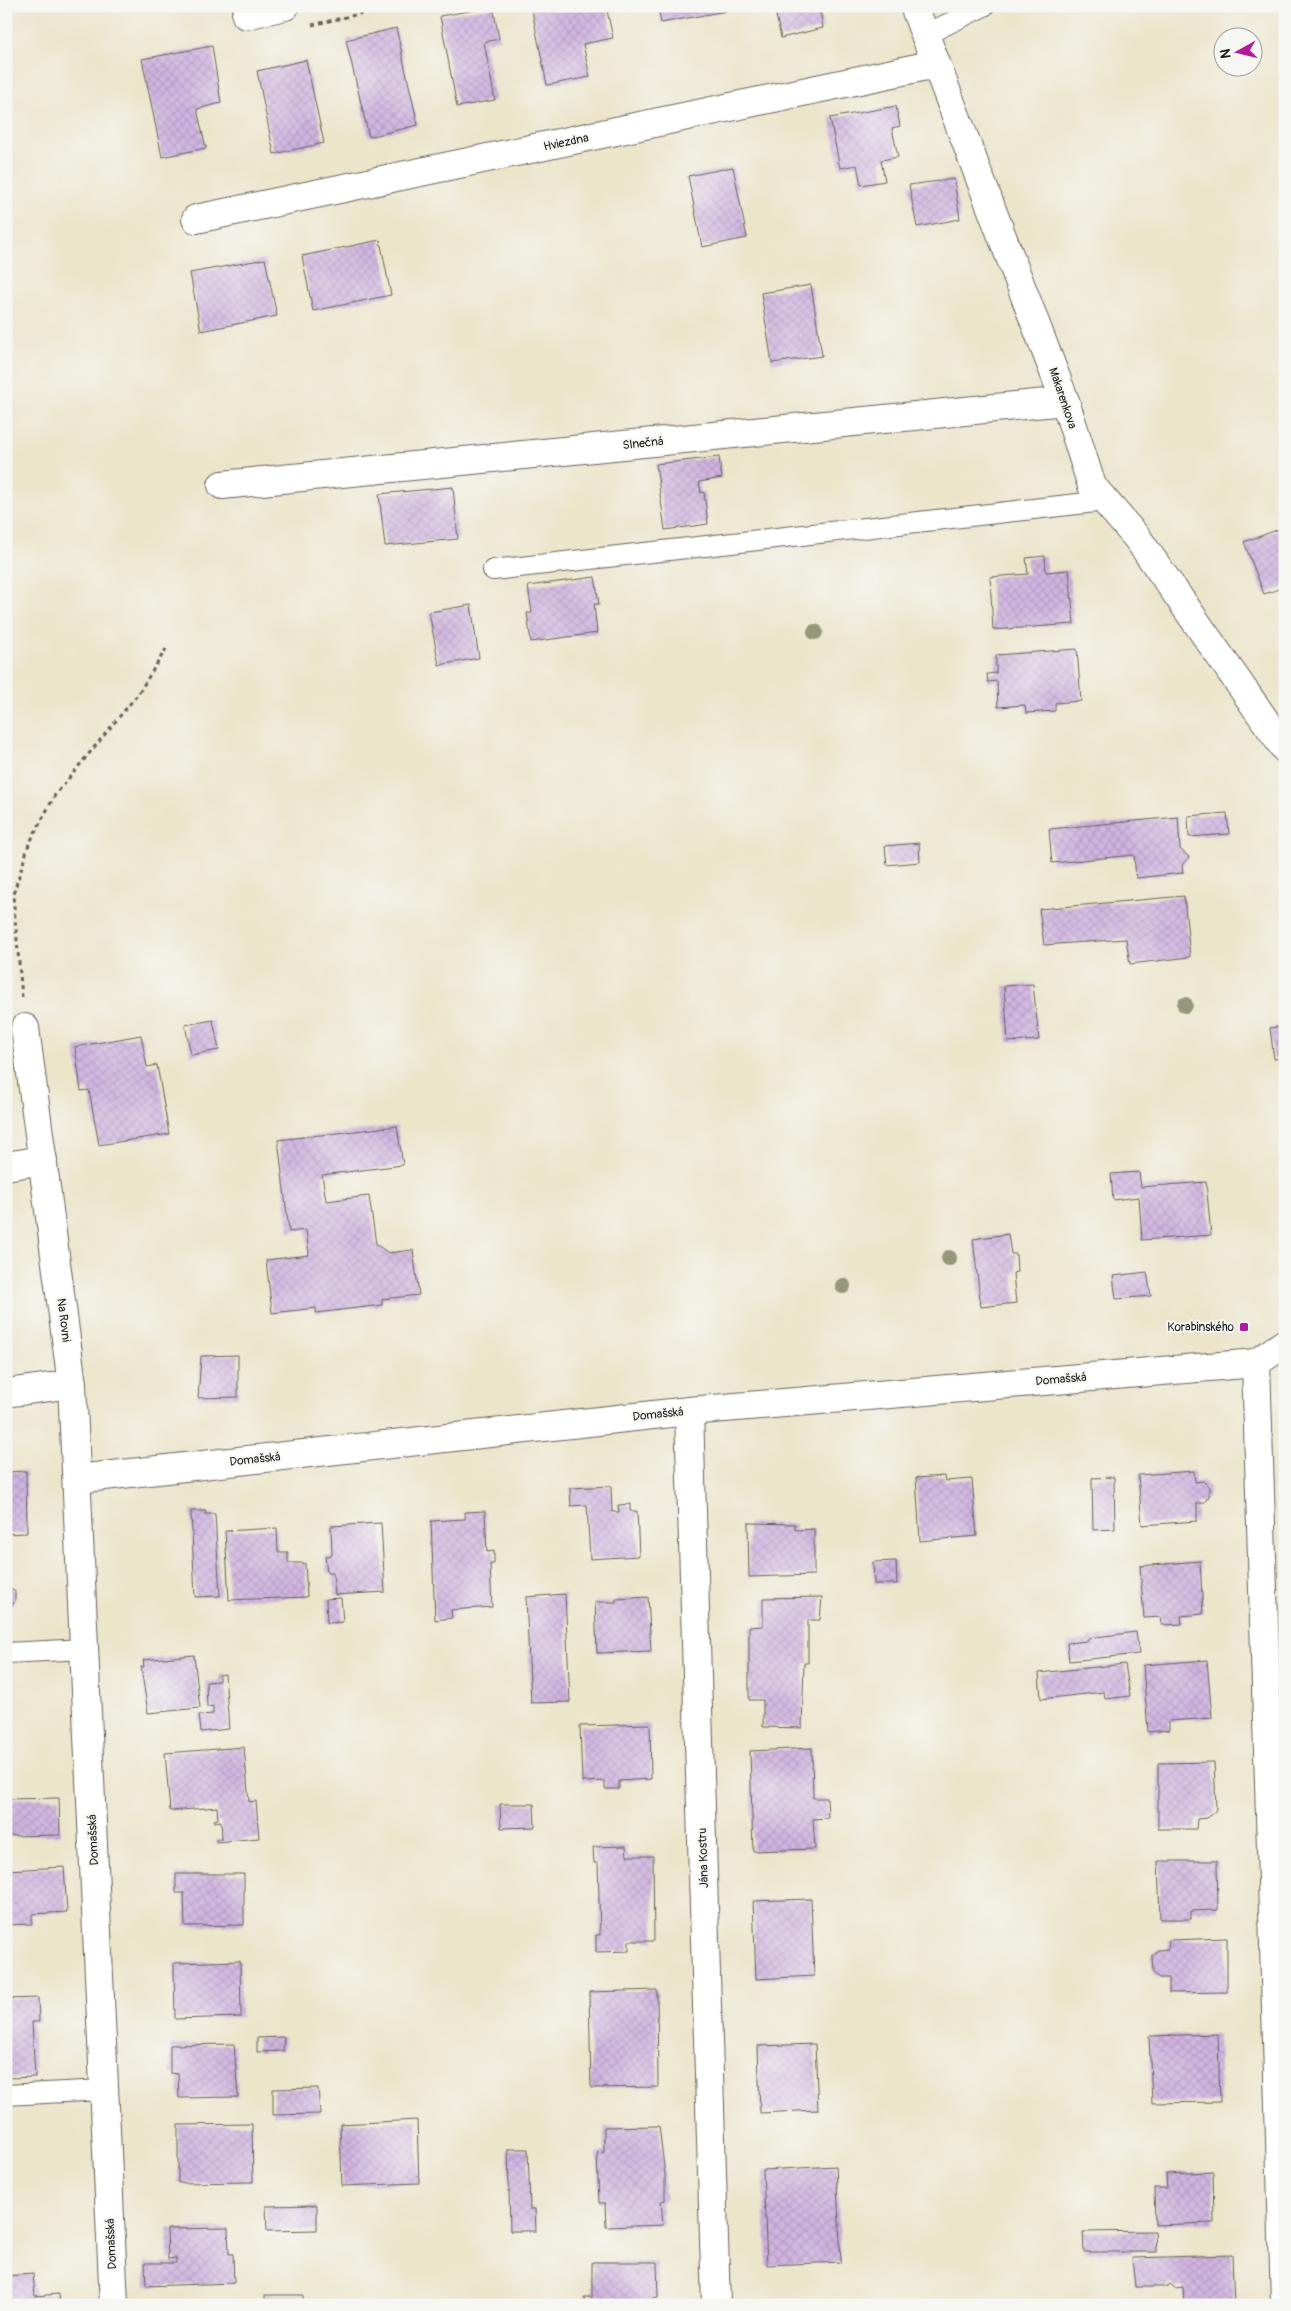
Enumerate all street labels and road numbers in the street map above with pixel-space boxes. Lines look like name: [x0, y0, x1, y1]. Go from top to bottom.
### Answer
street label: Hviezdna: [542, 130, 590, 155]
street label: Makarenkova: [1045, 366, 1080, 431]
street label: Slnečná: [622, 434, 665, 453]
street label: Na Rovni: [53, 1297, 74, 1343]
street label: Domašská: [1035, 1370, 1088, 1389]
street label: Domašská: [632, 1404, 685, 1425]
street label: Domašská: [229, 1449, 282, 1470]
street label: Domašská: [85, 1814, 102, 1866]
street label: Jána Kostru: [695, 1827, 712, 1888]
street label: Domašská: [103, 2218, 120, 2270]

